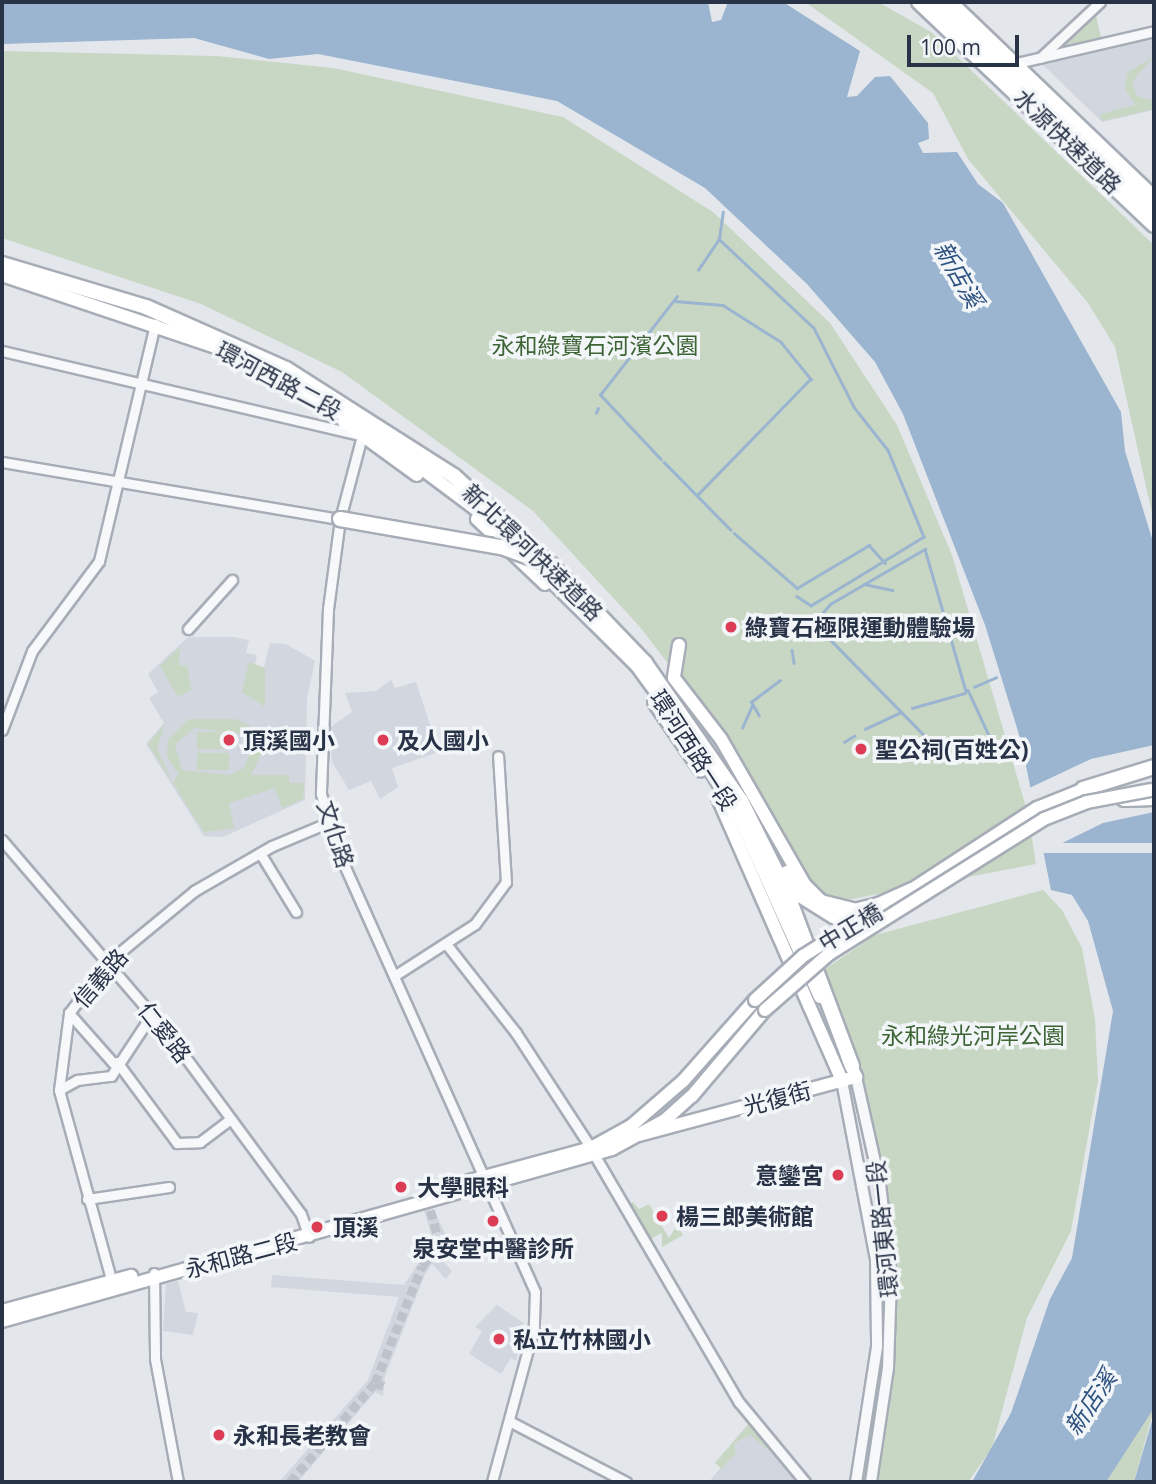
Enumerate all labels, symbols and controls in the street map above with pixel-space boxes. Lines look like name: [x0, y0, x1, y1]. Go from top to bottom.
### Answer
scale bar: [911, 21, 1023, 65]
text: 100 m: [920, 33, 981, 61]
street label: 水源快速道路: [1009, 83, 1127, 199]
water label: 新店溪: [929, 236, 989, 312]
park label: 永和綠寶石河濱公園: [492, 331, 698, 359]
street label: 環河西路二段: [212, 335, 346, 425]
street label: 新北環河快速道路: [457, 478, 609, 626]
place label: 綠寶石極限運動體驗場: [745, 613, 975, 641]
marker: 綠寶石極限運動體驗場: [723, 619, 739, 635]
street label: 環河西路一段: [645, 685, 743, 815]
place label: 頂溪國小: [243, 726, 335, 754]
place label: 及人國小: [397, 726, 489, 754]
marker: 頂溪國小: [221, 732, 237, 748]
marker: 及人國小: [375, 732, 391, 748]
place label: 聖公祠(百姓公): [875, 735, 1029, 763]
marker: 聖公祠(百姓公): [853, 741, 869, 757]
street label: 文化路: [312, 797, 360, 871]
street label: 中正橋: [813, 897, 887, 957]
street label: 信義路: [67, 943, 133, 1013]
street label: 仁愛路: [133, 996, 197, 1068]
park label: 永和綠光河岸公園: [881, 1021, 1065, 1049]
street label: 光復街: [740, 1076, 814, 1120]
street label: 環河東路一段: [861, 1159, 903, 1299]
place label: 意鑾宮: [755, 1161, 824, 1189]
marker: 意鑾宮: [830, 1167, 846, 1183]
place label: 大學眼科: [417, 1173, 509, 1201]
marker: 大學眼科: [391, 1177, 411, 1197]
place label: 楊三郎美術館: [676, 1202, 814, 1230]
marker: 楊三郎美術館: [654, 1208, 670, 1224]
marker: 泉安堂中醫診所: [483, 1211, 503, 1231]
place label: 頂溪: [333, 1213, 379, 1241]
marker: 頂溪: [307, 1217, 327, 1237]
street label: 永和路二段: [182, 1227, 300, 1283]
place label: 泉安堂中醫診所: [413, 1234, 573, 1262]
place label: 私立竹林國小: [513, 1325, 651, 1353]
marker: 私立竹林國小: [491, 1331, 507, 1347]
water label: 新店溪: [1058, 1364, 1122, 1440]
place label: 永和長老教會: [233, 1421, 371, 1449]
marker: 永和長老教會: [211, 1427, 227, 1443]

